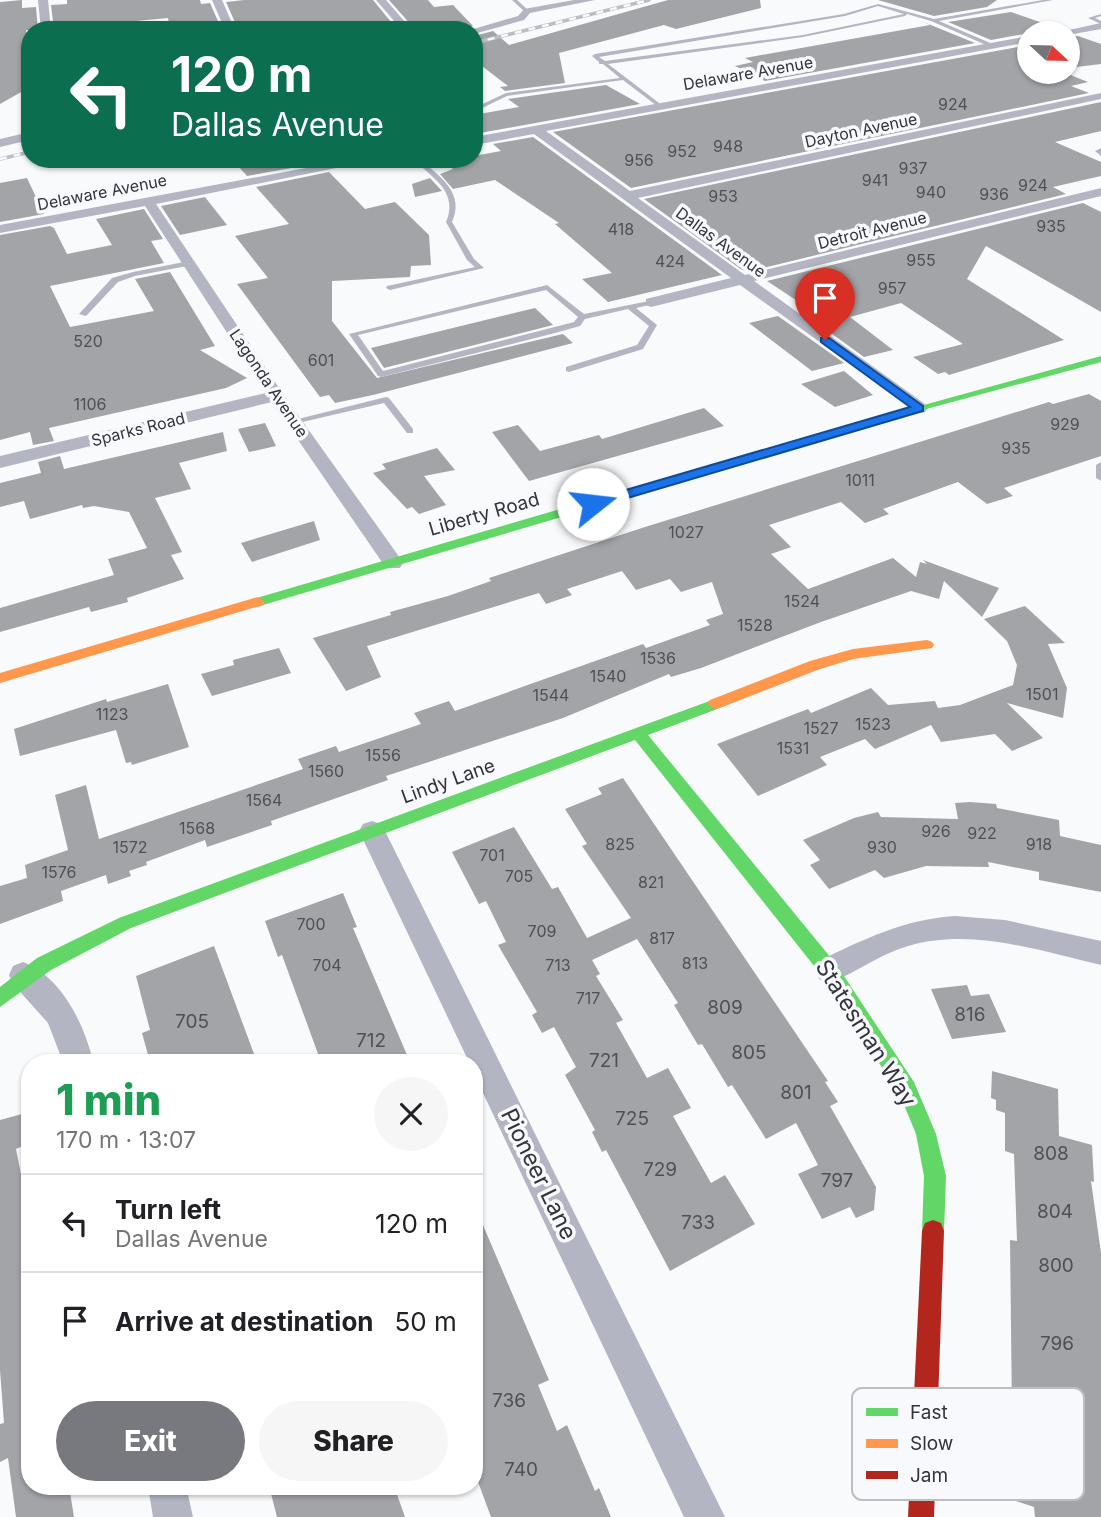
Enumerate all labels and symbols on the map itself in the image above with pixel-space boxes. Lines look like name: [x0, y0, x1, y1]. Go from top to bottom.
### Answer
north arrow: [1017, 21, 1080, 84]
street label: Delaware Avenue: [681, 52, 815, 94]
house number: 924: [938, 94, 968, 114]
street label: Dayton Avenue: [803, 108, 919, 152]
house number: 948: [713, 136, 743, 156]
house number: 952: [667, 141, 697, 161]
house number: 956: [624, 150, 654, 170]
house number: 937: [899, 158, 927, 178]
street label: Delaware Avenue: [35, 170, 169, 214]
house number: 941: [862, 170, 888, 190]
house number: 924: [1018, 175, 1048, 195]
house number: 940: [916, 182, 946, 202]
house number: 936: [979, 184, 1009, 204]
house number: 953: [708, 186, 738, 206]
street label: Dallas Avenue: [672, 203, 770, 281]
street label: Detroit Avenue: [816, 207, 928, 253]
house number: 935: [1036, 216, 1066, 236]
house number: 418: [608, 219, 634, 239]
house number: 955: [906, 250, 936, 270]
house number: 424: [655, 251, 685, 271]
pin: [795, 268, 855, 340]
house number: 957: [878, 278, 906, 298]
street label: Lagonda Avenue: [225, 325, 313, 441]
house number: 520: [73, 331, 103, 351]
house number: 601: [308, 350, 334, 370]
house number: 1106: [73, 394, 107, 414]
street label: Sparks Road: [89, 408, 187, 450]
house number: 929: [1050, 414, 1080, 434]
house number: 935: [1001, 438, 1031, 458]
position arrow: [556, 467, 630, 541]
house number: 1011: [845, 470, 875, 490]
street label: Liberty Road: [426, 487, 542, 541]
house number: 1027: [668, 522, 704, 542]
house number: 1524: [784, 591, 820, 611]
house number: 1528: [737, 615, 773, 635]
house number: 1536: [640, 648, 676, 668]
house number: 1540: [590, 666, 626, 686]
house number: 1501: [1026, 684, 1058, 704]
house number: 1544: [533, 685, 569, 705]
house number: 1123: [96, 704, 128, 724]
house number: 1523: [855, 714, 891, 734]
house number: 1527: [803, 718, 839, 738]
house number: 1531: [777, 738, 809, 758]
house number: 1556: [365, 745, 401, 765]
street label: Lindy Lane: [398, 753, 498, 809]
house number: 1560: [308, 761, 344, 781]
house number: 1564: [246, 790, 282, 810]
house number: 1568: [179, 818, 215, 838]
house number: 926: [921, 821, 951, 841]
house number: 922: [967, 823, 997, 843]
house number: 825: [605, 834, 635, 854]
house number: 918: [1026, 834, 1052, 854]
house number: 1572: [112, 837, 148, 857]
house number: 930: [867, 837, 897, 857]
house number: 701: [479, 845, 505, 865]
house number: 1576: [42, 862, 76, 882]
house number: 705: [505, 866, 533, 886]
house number: 821: [638, 872, 664, 892]
house number: 700: [297, 914, 326, 934]
house number: 709: [528, 921, 556, 941]
house number: 817: [649, 928, 675, 948]
house number: 813: [682, 953, 708, 973]
street label: Statesman Way: [810, 954, 922, 1112]
house number: 704: [312, 955, 342, 975]
house number: 713: [545, 955, 571, 975]
house number: 717: [576, 988, 600, 1008]
house number: 809: [707, 996, 743, 1019]
house number: 816: [954, 1003, 986, 1026]
house number: 705: [175, 1010, 209, 1033]
house number: 712: [356, 1029, 386, 1052]
house number: 805: [731, 1041, 767, 1064]
house number: 721: [589, 1049, 619, 1072]
house number: 801: [780, 1081, 812, 1104]
street label: Pioneer Lane: [495, 1104, 583, 1244]
house number: 725: [615, 1107, 649, 1130]
house number: 808: [1033, 1142, 1069, 1165]
house number: 729: [643, 1158, 677, 1181]
house number: 797: [821, 1169, 853, 1192]
house number: 804: [1037, 1200, 1073, 1223]
house number: 733: [681, 1211, 715, 1234]
house number: 800: [1038, 1254, 1074, 1277]
house number: 796: [1040, 1332, 1074, 1355]
legend: [852, 1388, 1084, 1500]
house number: 736: [492, 1389, 526, 1412]
text: Fast: [910, 1401, 948, 1424]
text: Slow: [910, 1432, 953, 1455]
house number: 740: [504, 1458, 538, 1481]
text: Jam: [910, 1464, 948, 1487]

